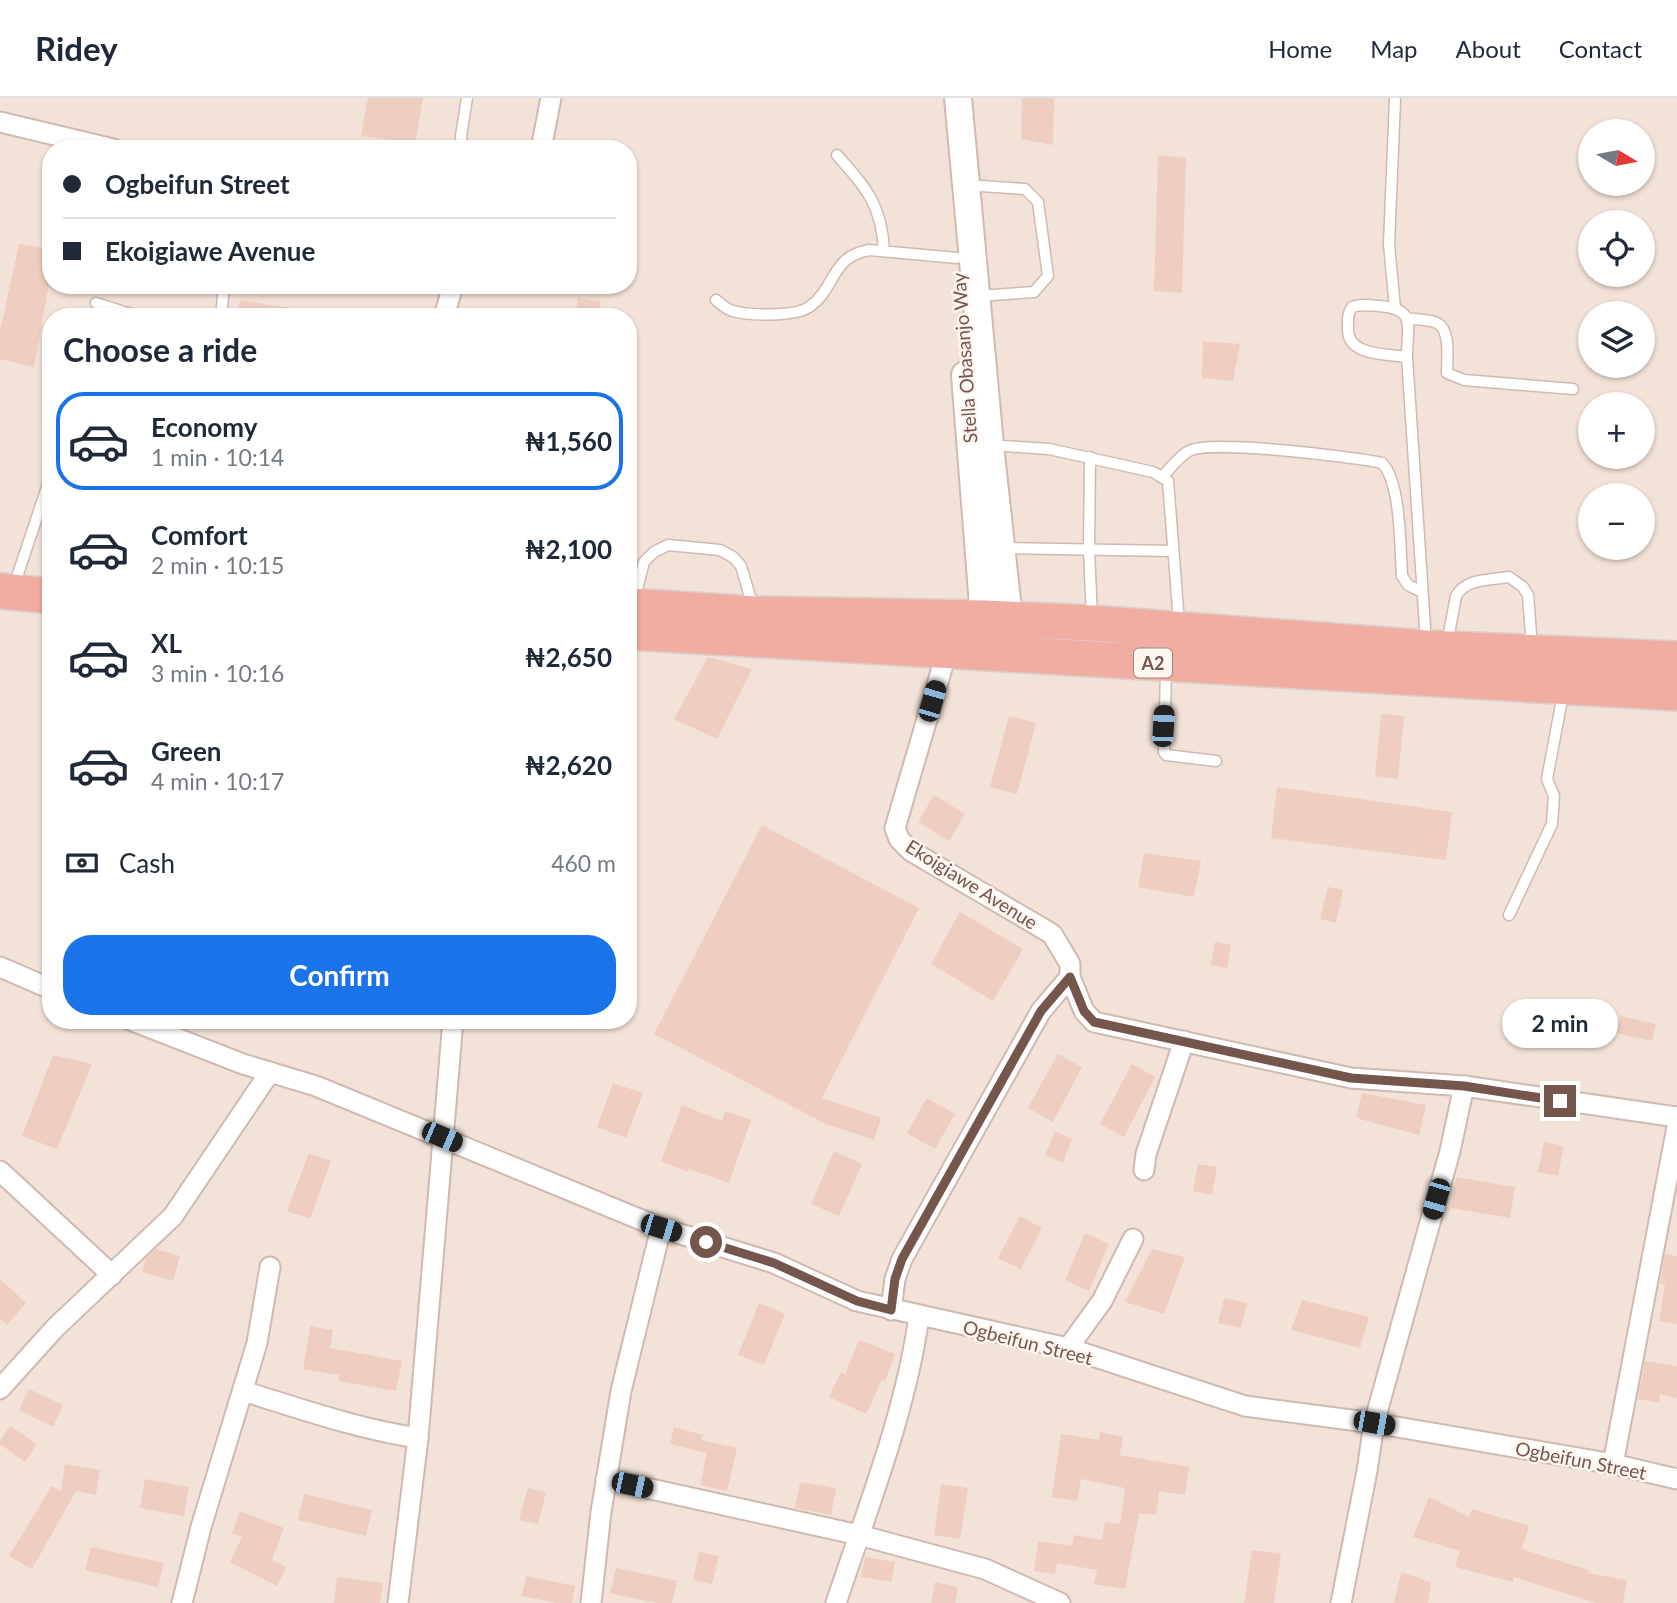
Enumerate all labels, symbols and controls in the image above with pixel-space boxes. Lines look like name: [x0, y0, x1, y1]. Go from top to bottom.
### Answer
text: Ridey: [35, 28, 118, 68]
text: Home: [1268, 34, 1332, 63]
text: Map: [1370, 34, 1418, 63]
text: About: [1456, 34, 1521, 63]
text: Contact: [1559, 34, 1642, 63]
north arrow: [1578, 119, 1656, 196]
map controls: [1578, 119, 1655, 560]
text: Ogbeifun Street: [105, 168, 290, 200]
button: locate: [1578, 210, 1655, 287]
text: Ekoigiawe Avenue: [105, 235, 315, 267]
street label: Stella Obasanjo Way: [947, 272, 981, 444]
button: layers: [1578, 301, 1655, 378]
text: Choose a ride: [63, 330, 257, 369]
button: +: [1578, 392, 1655, 469]
icon: car: [67, 410, 130, 473]
text: Economy: [151, 411, 257, 443]
text: ₦1,560: [525, 425, 612, 457]
text: 1 min · 10:14: [151, 443, 284, 471]
button: −: [1578, 483, 1655, 560]
icon: car: [67, 518, 130, 581]
text: Comfort: [151, 519, 248, 551]
text: ₦2,100: [525, 533, 612, 565]
text: 2 min · 10:15: [151, 551, 284, 579]
icon: car: [67, 626, 130, 689]
text: XL: [151, 627, 182, 659]
text: ₦2,650: [525, 641, 612, 673]
road number: A2: [1134, 648, 1172, 678]
text: 3 min · 10:16: [151, 659, 284, 687]
car: [917, 678, 948, 724]
car: [1152, 704, 1175, 748]
icon: car: [67, 734, 130, 797]
text: Green: [151, 735, 221, 767]
text: ₦2,620: [525, 749, 612, 781]
text: 4 min · 10:17: [151, 767, 284, 795]
street label: Ekoigiawe Avenue: [902, 834, 1042, 934]
icon: cash: [63, 844, 101, 882]
text: Cash: [119, 847, 175, 879]
text: 460 m: [551, 849, 616, 877]
button: Confirm: [63, 935, 616, 1015]
callout: 2 min: [1502, 1000, 1618, 1048]
text: 2 min: [1531, 1009, 1589, 1037]
route end: [1544, 1085, 1576, 1117]
car: [419, 1119, 466, 1155]
car: [1421, 1176, 1452, 1222]
car: [638, 1212, 685, 1244]
route start: [690, 1226, 722, 1258]
street label: Ogbeifun Street: [961, 1315, 1095, 1369]
car: [1352, 1409, 1397, 1437]
street label: Ogbeifun Street: [1514, 1436, 1649, 1484]
car: [610, 1470, 655, 1500]

